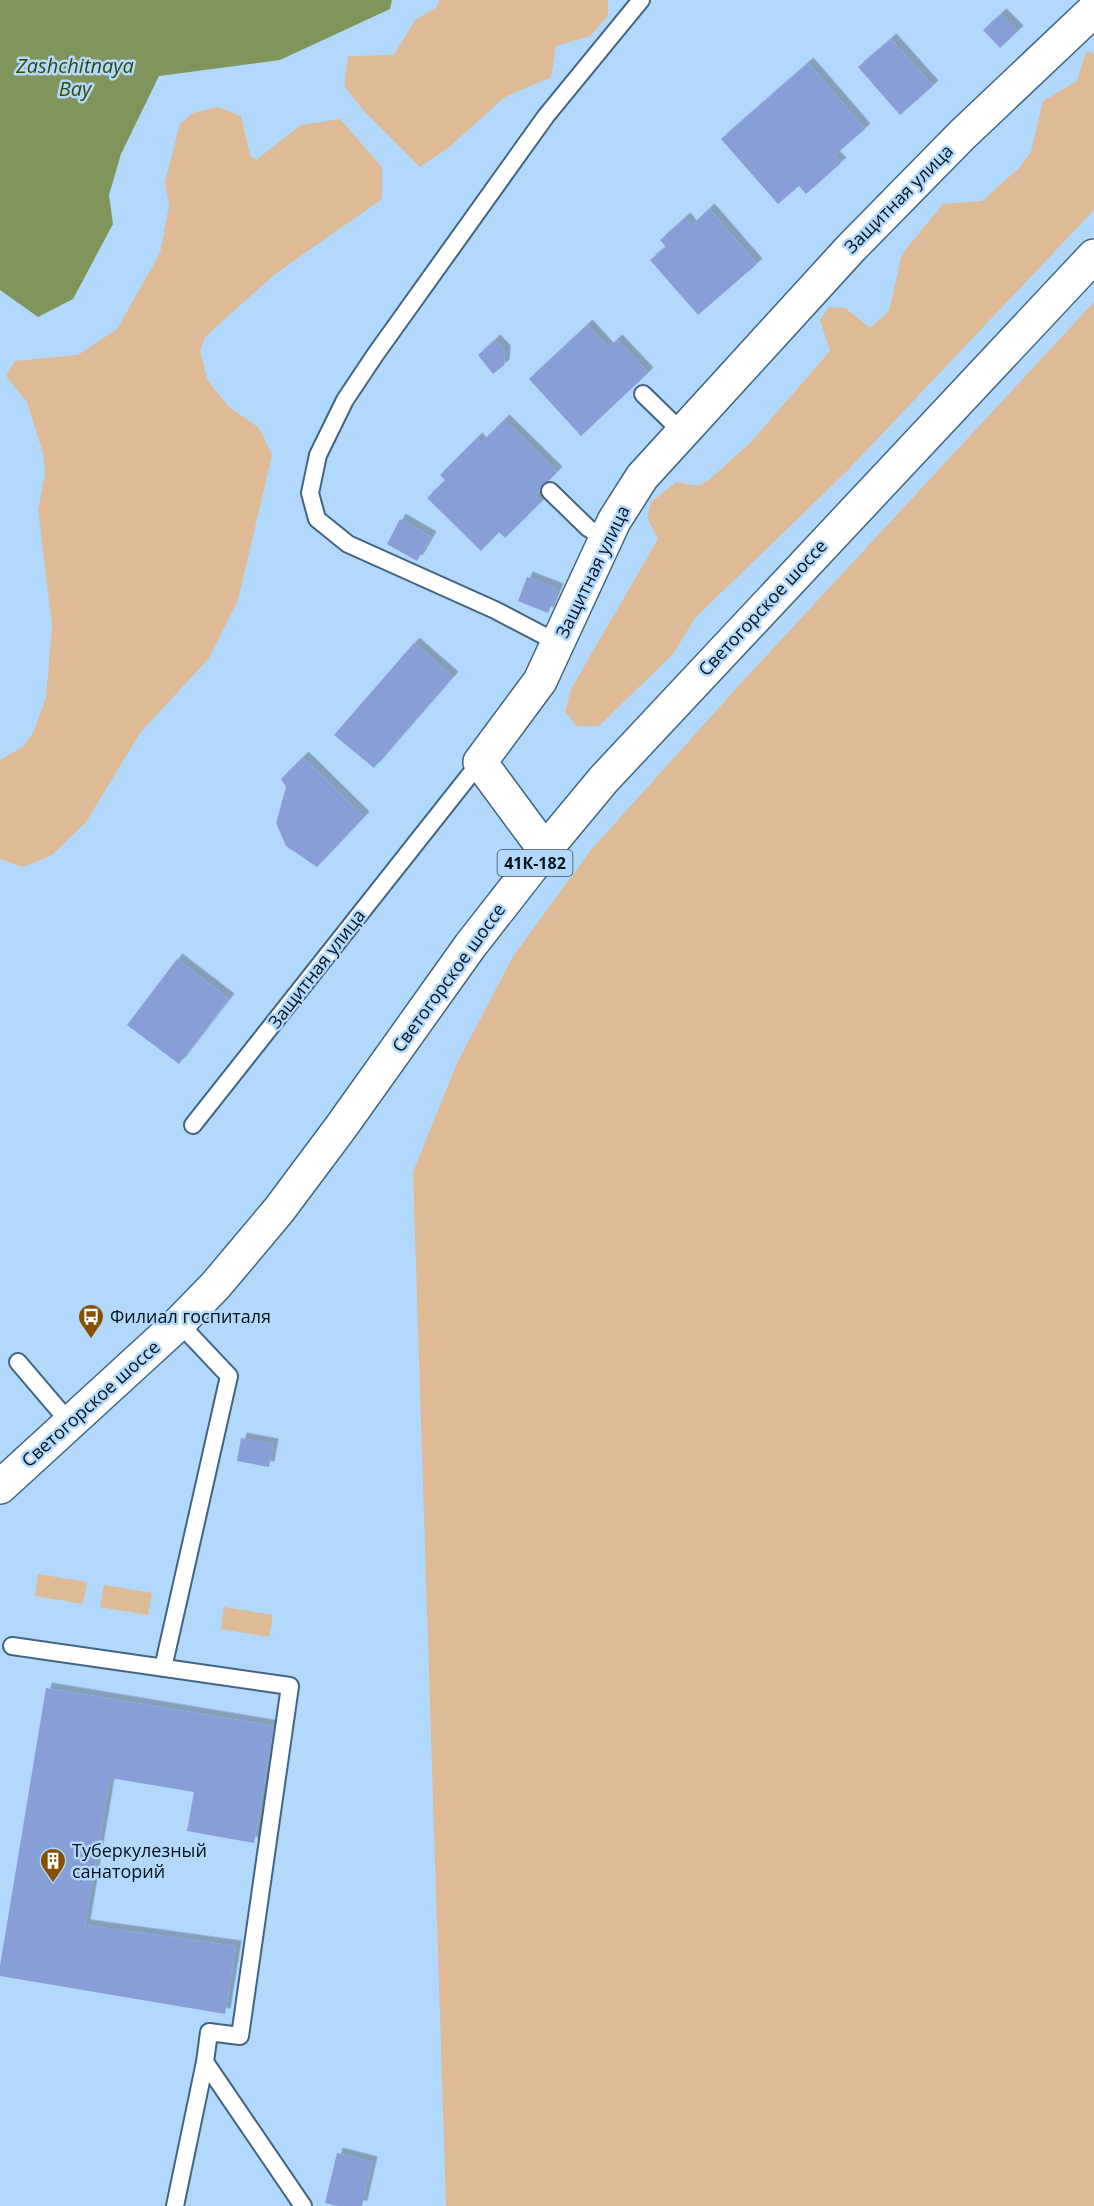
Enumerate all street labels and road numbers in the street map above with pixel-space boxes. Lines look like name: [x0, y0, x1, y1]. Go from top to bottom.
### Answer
street label: Защитная улица: [839, 139, 958, 258]
street label: Защитная улица: [550, 501, 635, 642]
street label: Светогорское шоссе: [693, 534, 832, 681]
road number: 41К-182: [498, 850, 572, 876]
street label: Светогорское шоссе: [386, 898, 510, 1057]
street label: Защитная улица: [262, 904, 370, 1033]
street label: Светогорское шоссе: [16, 1335, 165, 1472]

